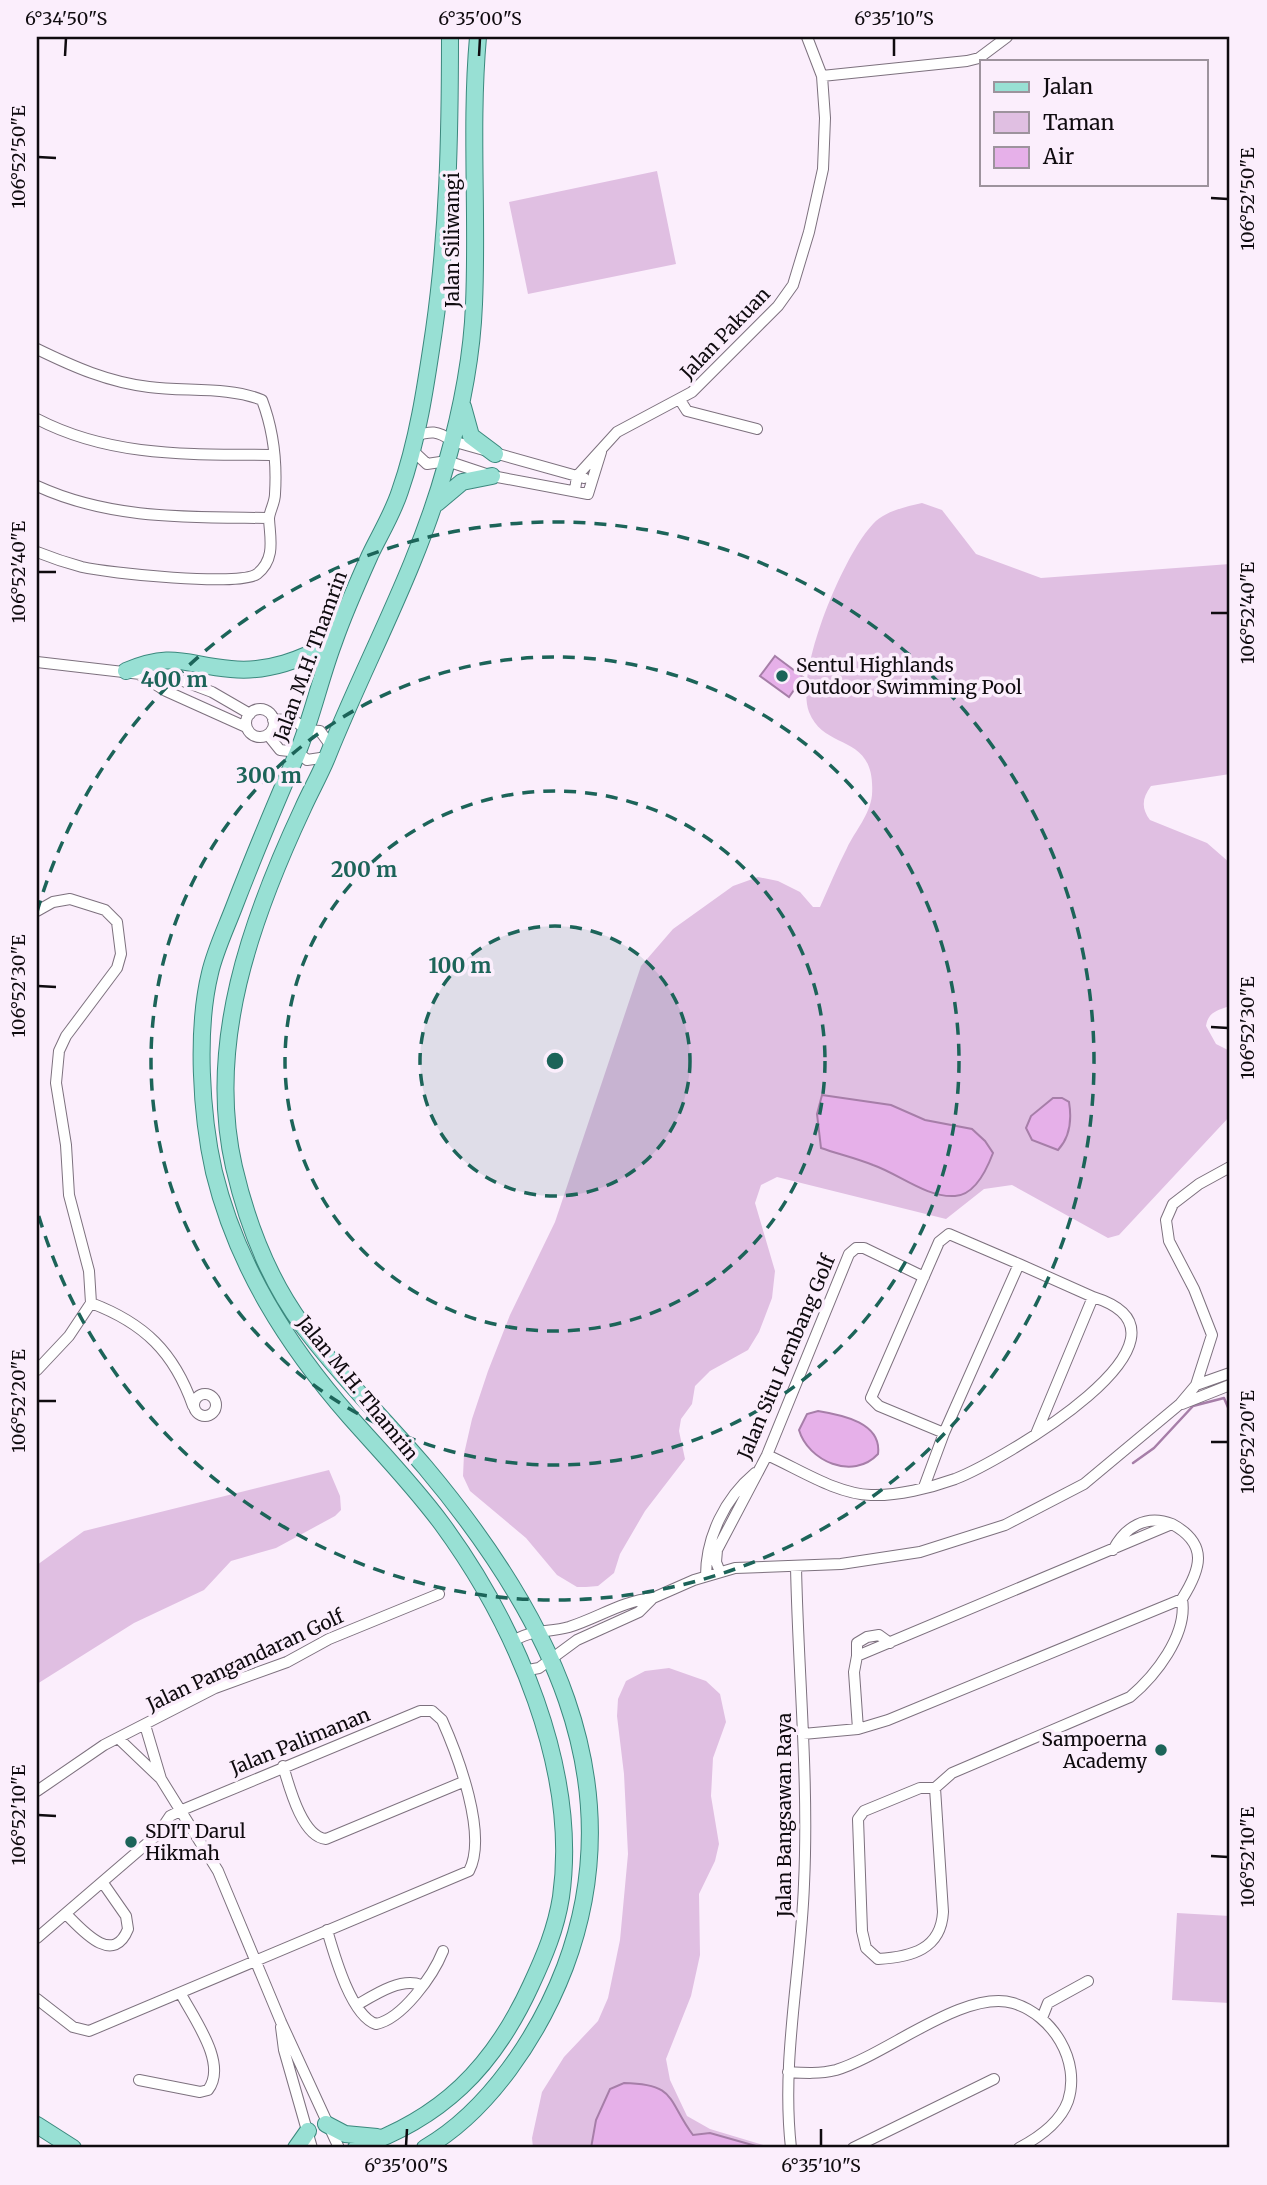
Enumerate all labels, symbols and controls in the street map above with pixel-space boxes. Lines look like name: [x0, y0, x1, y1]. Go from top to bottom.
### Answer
text: 6°34'50"S: [25, 7, 107, 30]
text: 6°35'00"S: [438, 7, 522, 30]
text: 6°35'10"S: [854, 7, 934, 30]
legend: [980, 60, 1208, 186]
text: Jalan: [1042, 73, 1093, 100]
text: 106°52'50"E: [7, 105, 30, 208]
text: Taman: [1043, 109, 1115, 136]
text: Air: [1042, 143, 1074, 170]
text: 106°52'50"E: [1236, 147, 1259, 250]
street label: Jalan Siliwangi: [440, 172, 464, 309]
street label: Jalan Pakuan: [674, 282, 775, 385]
text: 106°52'40"E: [7, 520, 30, 623]
text: 106°52'40"E: [1236, 561, 1259, 664]
street label: Jalan M.H. Thamrin: [268, 567, 352, 745]
place label: Sentul Highlands Outdoor Swimming Pool: [796, 653, 1022, 699]
text: 400 m: [140, 666, 208, 693]
marker: Sentul Highlands Outdoor Swimming Pool: [774, 668, 790, 684]
text: 300 m: [236, 762, 302, 789]
text: 200 m: [331, 856, 397, 883]
text: 106°52'30"E: [7, 934, 30, 1038]
text: 100 m: [429, 952, 491, 979]
text: 106°52'30"E: [1236, 976, 1259, 1080]
centre of rings: [543, 1049, 567, 1073]
street label: Jalan Situ Lembang Golf: [732, 1250, 840, 1464]
street label: Jalan M.H. Thamrin: [292, 1310, 424, 1466]
text: 106°52'20"E: [7, 1349, 30, 1453]
text: 106°52'20"E: [1236, 1390, 1259, 1494]
street label: Jalan Pangandaran Golf: [142, 1603, 348, 1717]
street label: Jalan Palimanan: [226, 1702, 374, 1780]
street label: Jalan Bangsawan Raya: [772, 1713, 796, 1918]
place label: Sampoerna Academy: [1042, 1727, 1147, 1773]
marker: Sampoerna Academy: [1153, 1742, 1169, 1758]
text: 106°52'10"E: [7, 1764, 30, 1865]
text: 106°52'10"E: [1236, 1806, 1259, 1907]
place label: SDIT Darul Hikmah: [145, 1819, 246, 1865]
marker: SDIT Darul Hikmah: [123, 1834, 139, 1850]
text: 6°35'00"S: [364, 2154, 448, 2177]
text: 6°35'10"S: [781, 2154, 861, 2177]

